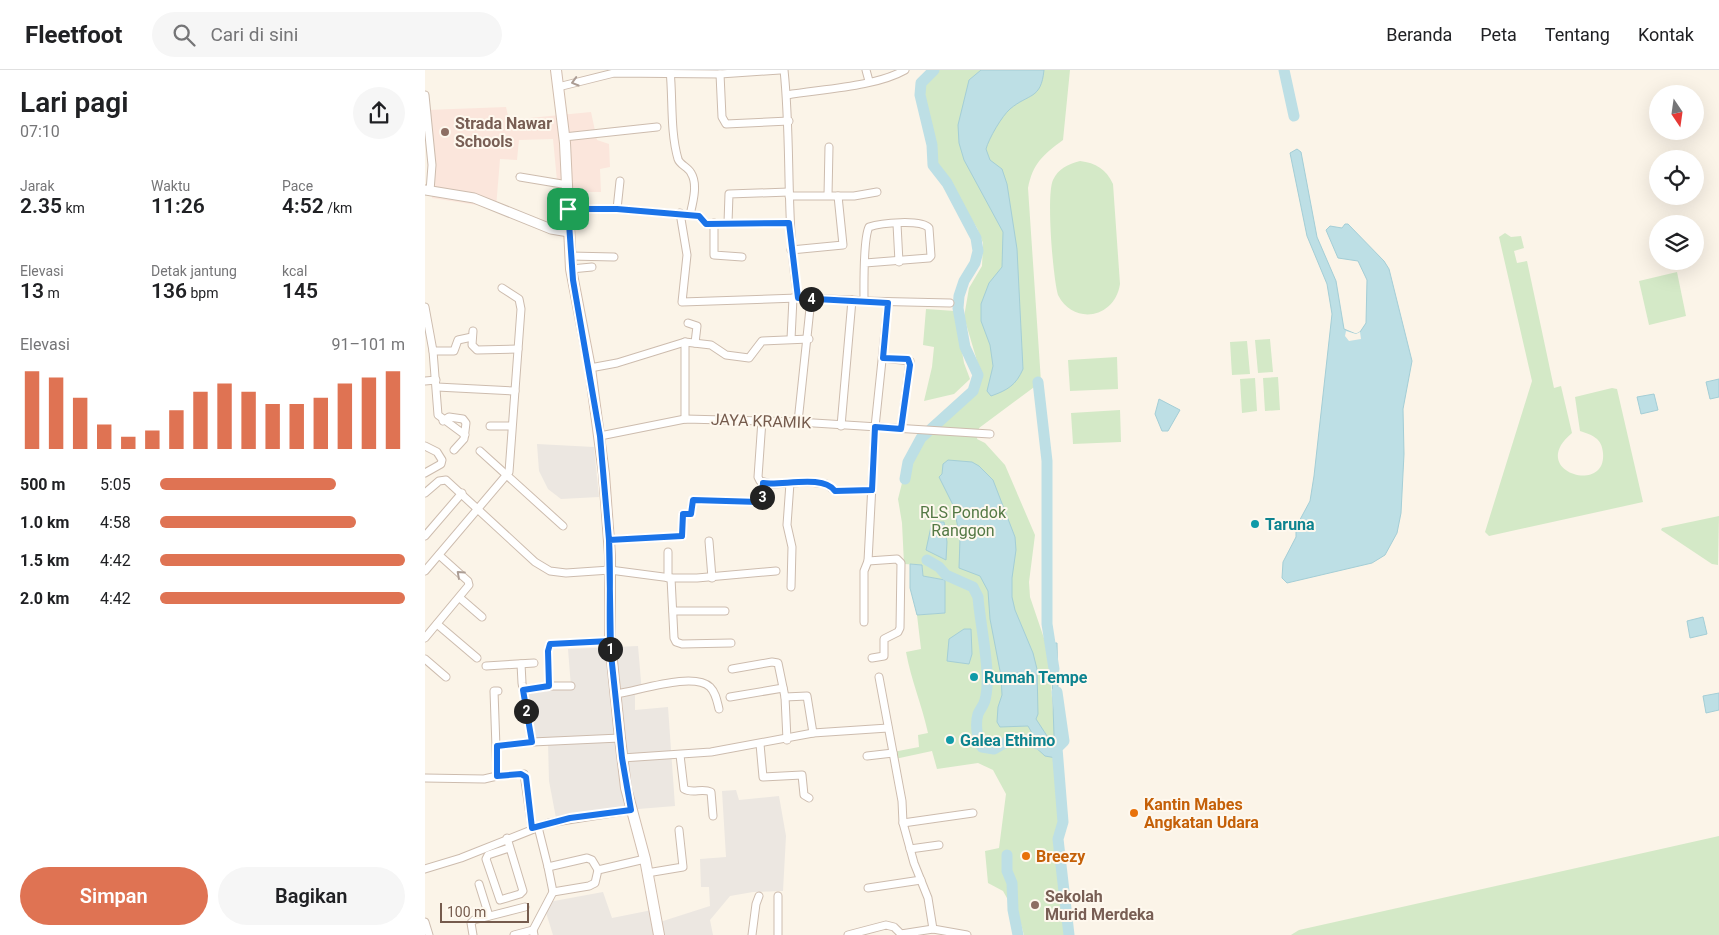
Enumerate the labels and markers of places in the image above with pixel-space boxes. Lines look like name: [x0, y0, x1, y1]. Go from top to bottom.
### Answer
place label: Strada Nawar Schools: [455, 114, 552, 151]
marker: Strada Nawar Schools: [439, 126, 451, 138]
pin: [547, 188, 589, 230]
pin: 4: [799, 286, 823, 312]
pin: 3: [749, 484, 775, 510]
place label: Taruna: [1265, 515, 1315, 534]
marker: Taruna: [1249, 518, 1261, 530]
pin: 1: [597, 636, 623, 662]
place label: Rumah Tempe: [984, 668, 1088, 687]
marker: Rumah Tempe: [968, 671, 980, 683]
pin: 2: [513, 698, 539, 724]
place label: Galea Ethimo: [960, 731, 1055, 750]
marker: Galea Ethimo: [944, 734, 956, 746]
place label: Kantin Mabes Angkatan Udara: [1144, 795, 1259, 832]
marker: Kantin Mabes Angkatan Udara: [1128, 807, 1140, 819]
place label: Breezy: [1036, 847, 1086, 866]
marker: Breezy: [1020, 850, 1032, 862]
place label: Sekolah Murid Merdeka: [1045, 887, 1155, 924]
marker: Sekolah Murid Merdeka: [1029, 899, 1041, 911]

